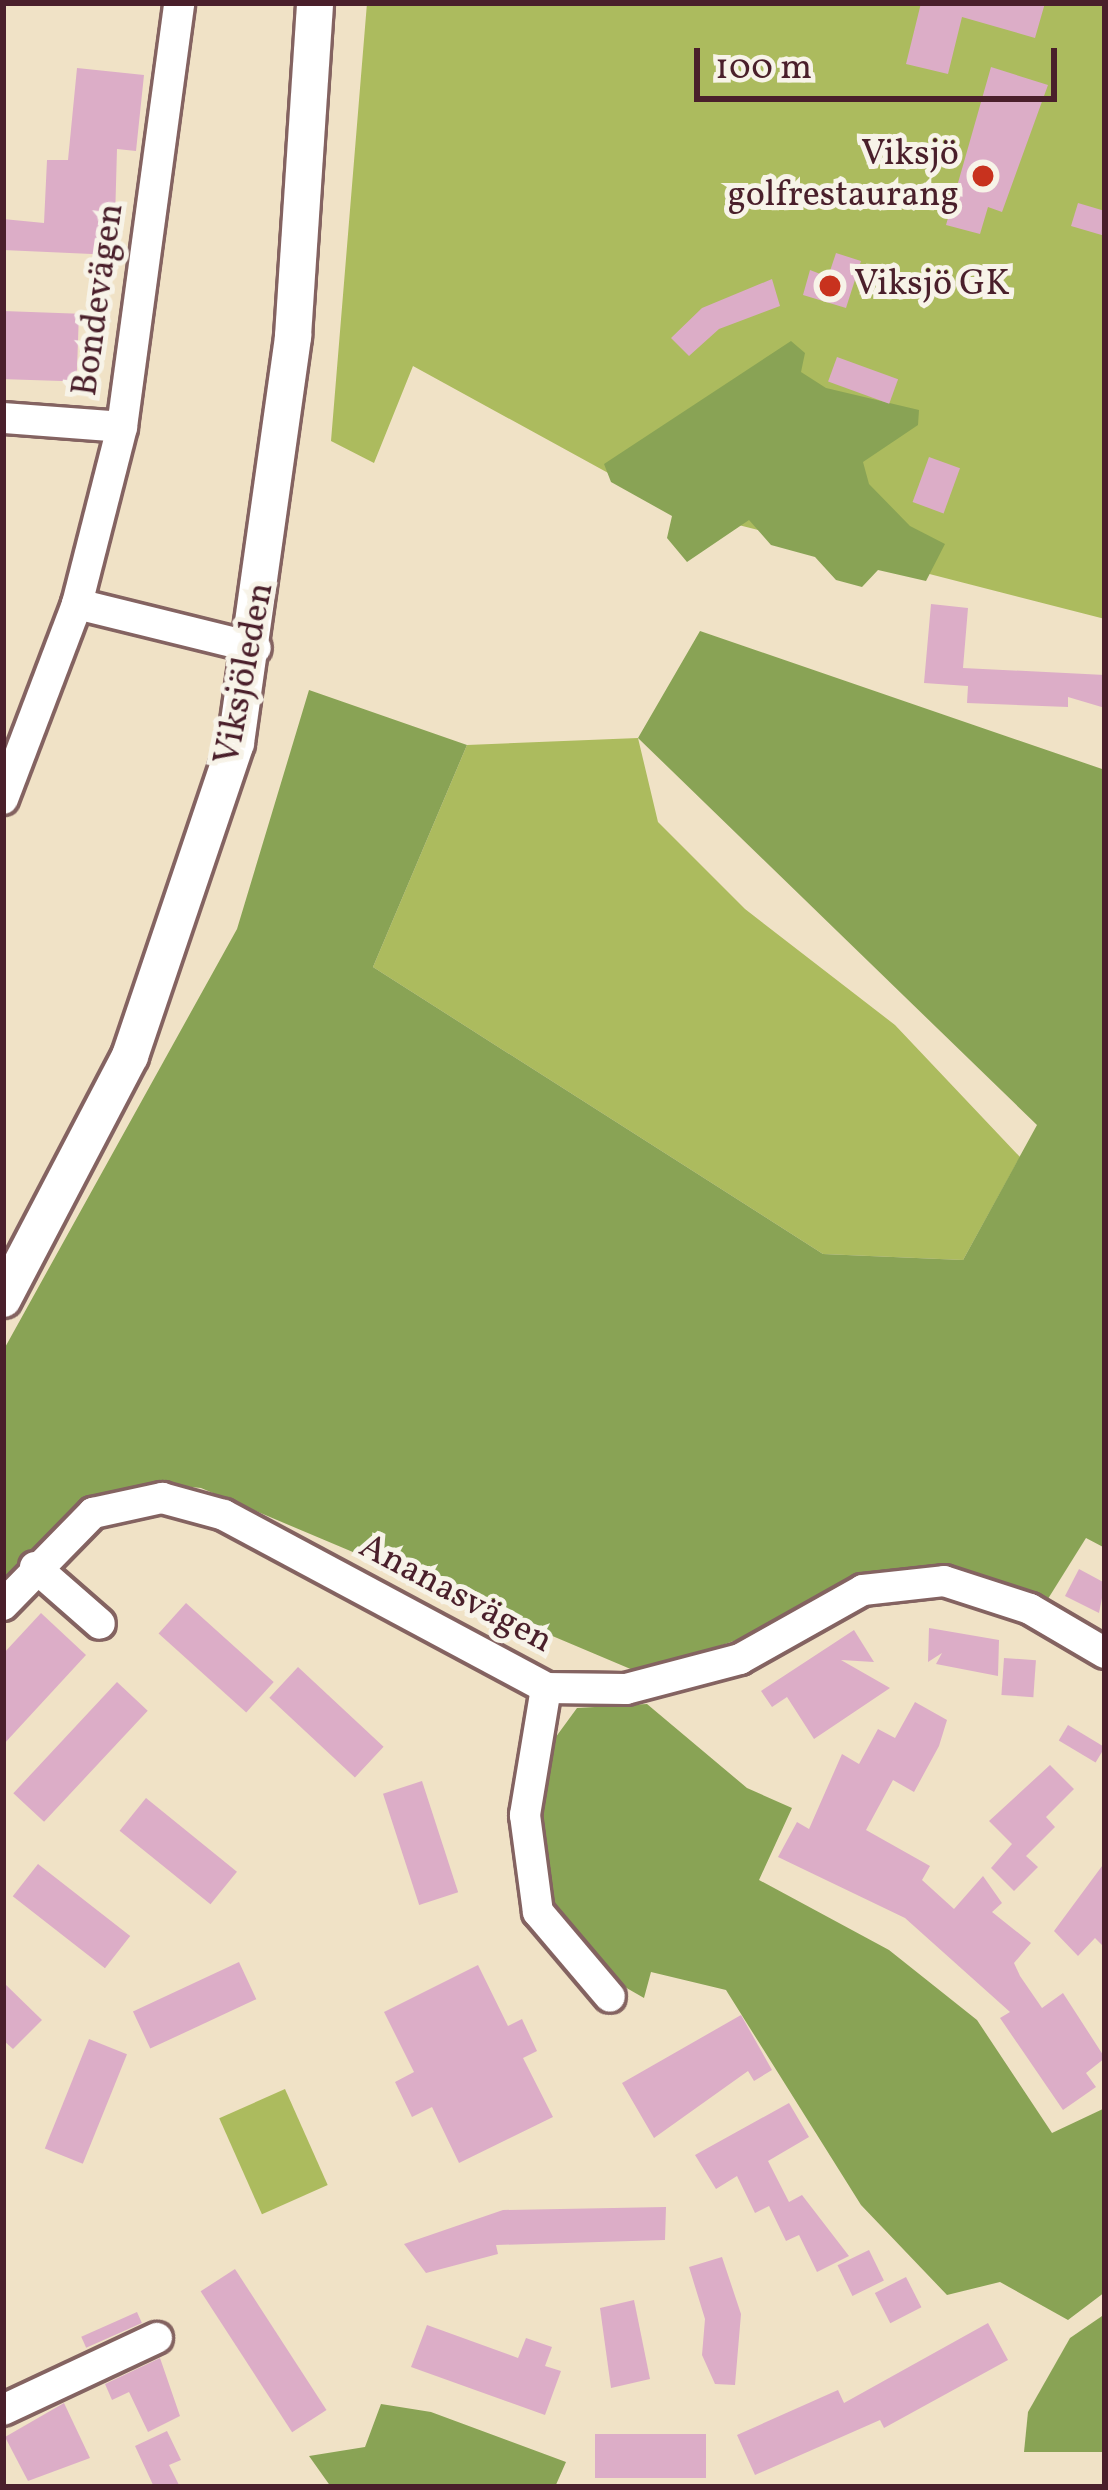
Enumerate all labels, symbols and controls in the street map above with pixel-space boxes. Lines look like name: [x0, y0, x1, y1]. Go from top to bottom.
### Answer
scale bar: [700, 24, 1063, 98]
text: 100 m: [715, 44, 812, 94]
place label: Viksjö golfrestaurang: [727, 133, 959, 218]
marker: Viksjö golfrestaurang: [970, 163, 996, 189]
street label: Bondevägen: [65, 201, 135, 399]
place label: Viksjö GK: [854, 264, 1010, 308]
marker: Viksjö GK: [817, 273, 843, 299]
street label: Viksjöleden: [207, 579, 285, 769]
street label: Ananasvägen: [351, 1526, 559, 1664]

